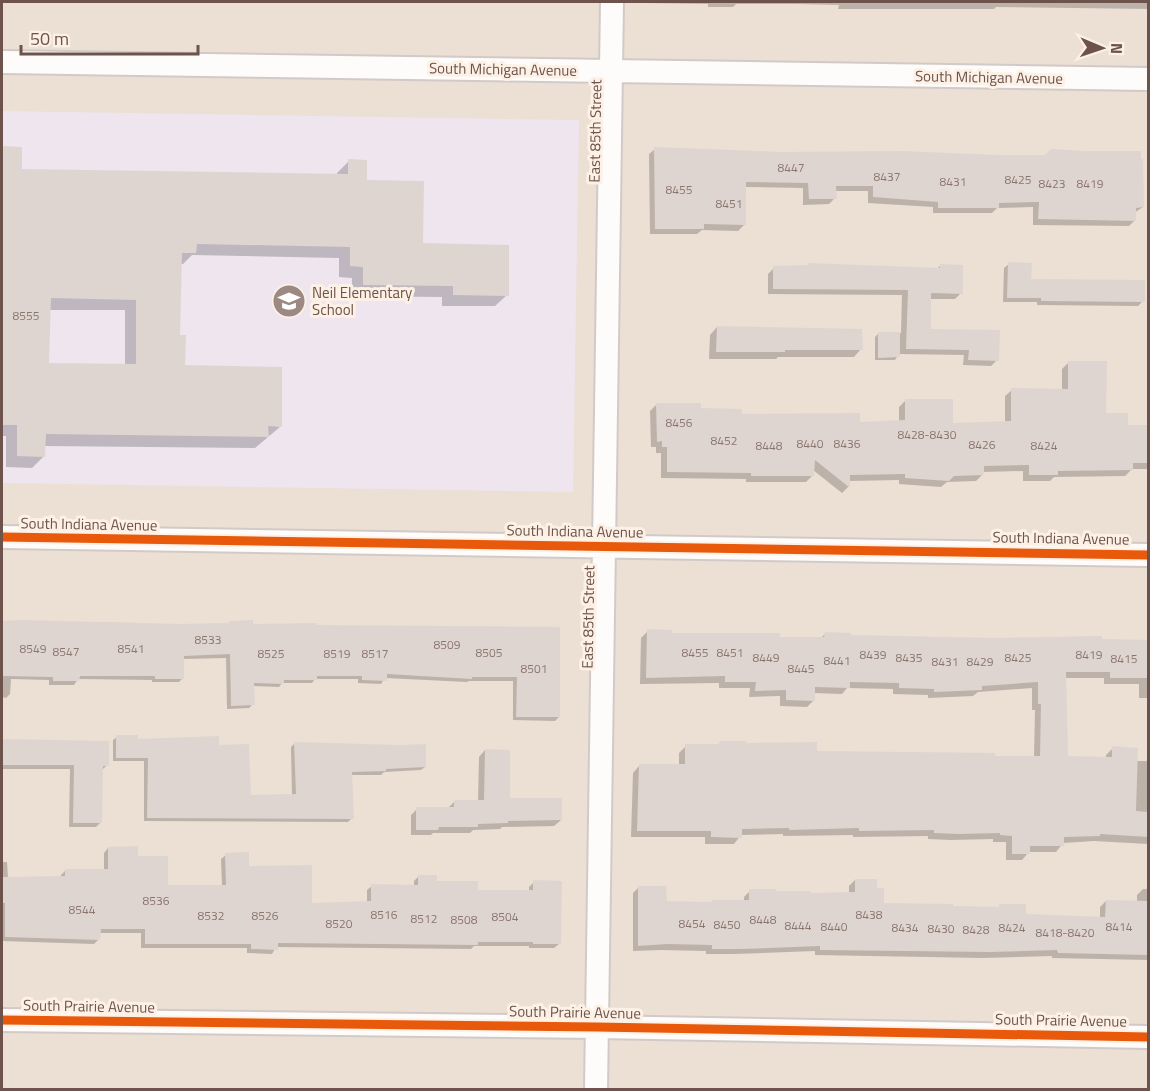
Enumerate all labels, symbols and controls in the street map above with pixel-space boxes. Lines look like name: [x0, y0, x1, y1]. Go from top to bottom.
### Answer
scale bar: [21, 18, 198, 56]
north arrow: [1072, 18, 1132, 78]
text: 50 m: [30, 25, 69, 52]
text: N: [1105, 43, 1129, 54]
street label: South Michigan Avenue: [429, 56, 577, 82]
street label: South Michigan Avenue: [915, 64, 1063, 90]
street label: East 85th Street: [583, 78, 607, 183]
house number: 8447: [778, 158, 804, 177]
house number: 8437: [874, 167, 900, 186]
house number: 8425: [1005, 170, 1032, 189]
house number: 8431: [940, 172, 966, 191]
house number: 8423: [1039, 174, 1065, 193]
house number: 8419: [1077, 174, 1104, 193]
house number: 8455: [666, 180, 693, 199]
house number: 8451: [716, 194, 742, 213]
place label: Neil Elementary School: [312, 281, 412, 321]
school or university icon: Neil Elementary School: [271, 283, 307, 319]
house number: 8555: [13, 306, 40, 325]
house number: 8456: [666, 413, 693, 432]
house number: 8428-8430: [897, 425, 957, 444]
house number: 8452: [711, 431, 737, 450]
house number: 8440: [797, 434, 824, 453]
house number: 8436: [834, 434, 861, 453]
house number: 8426: [969, 435, 996, 454]
house number: 8448: [756, 436, 783, 455]
house number: 8424: [1031, 436, 1058, 455]
street label: South Indiana Avenue: [20, 511, 158, 537]
street label: South Indiana Avenue: [506, 518, 644, 544]
street label: South Indiana Avenue: [992, 525, 1130, 551]
street label: East 85th Street: [576, 564, 600, 669]
house number: 8533: [195, 630, 221, 649]
house number: 8509: [434, 635, 461, 654]
house number: 8549: [20, 639, 47, 658]
house number: 8541: [118, 639, 144, 658]
house number: 8547: [53, 642, 79, 661]
house number: 8505: [476, 643, 503, 662]
house number: 8455: [682, 643, 709, 662]
house number: 8451: [717, 643, 743, 662]
house number: 8525: [258, 644, 285, 663]
house number: 8519: [324, 644, 351, 663]
house number: 8517: [362, 644, 388, 663]
house number: 8439: [860, 645, 887, 664]
house number: 8419: [1076, 645, 1103, 664]
house number: 8449: [753, 648, 780, 667]
house number: 8435: [896, 648, 923, 667]
house number: 8425: [1005, 648, 1032, 667]
house number: 8415: [1111, 649, 1138, 668]
house number: 8441: [824, 651, 850, 670]
house number: 8431: [932, 652, 958, 671]
house number: 8429: [967, 652, 994, 671]
house number: 8501: [521, 659, 547, 678]
house number: 8445: [788, 659, 815, 678]
house number: 8536: [143, 891, 170, 910]
house number: 8544: [69, 900, 96, 919]
house number: 8516: [371, 905, 398, 924]
house number: 8438: [856, 905, 883, 924]
house number: 8532: [198, 906, 224, 925]
house number: 8526: [252, 906, 279, 925]
house number: 8504: [492, 907, 519, 926]
house number: 8512: [411, 909, 437, 928]
house number: 8508: [451, 910, 478, 929]
house number: 8448: [750, 910, 777, 929]
house number: 8520: [326, 914, 353, 933]
house number: 8454: [679, 914, 706, 933]
house number: 8450: [714, 915, 741, 934]
house number: 8444: [785, 916, 812, 935]
house number: 8440: [821, 917, 848, 936]
house number: 8414: [1106, 917, 1133, 936]
house number: 8434: [892, 918, 919, 937]
house number: 8424: [999, 918, 1026, 937]
house number: 8430: [928, 919, 955, 938]
house number: 8428: [963, 920, 990, 939]
house number: 8418-8420: [1035, 923, 1095, 942]
street label: South Prairie Avenue: [23, 993, 155, 1019]
street label: South Prairie Avenue: [509, 999, 641, 1025]
street label: South Prairie Avenue: [995, 1007, 1127, 1033]

